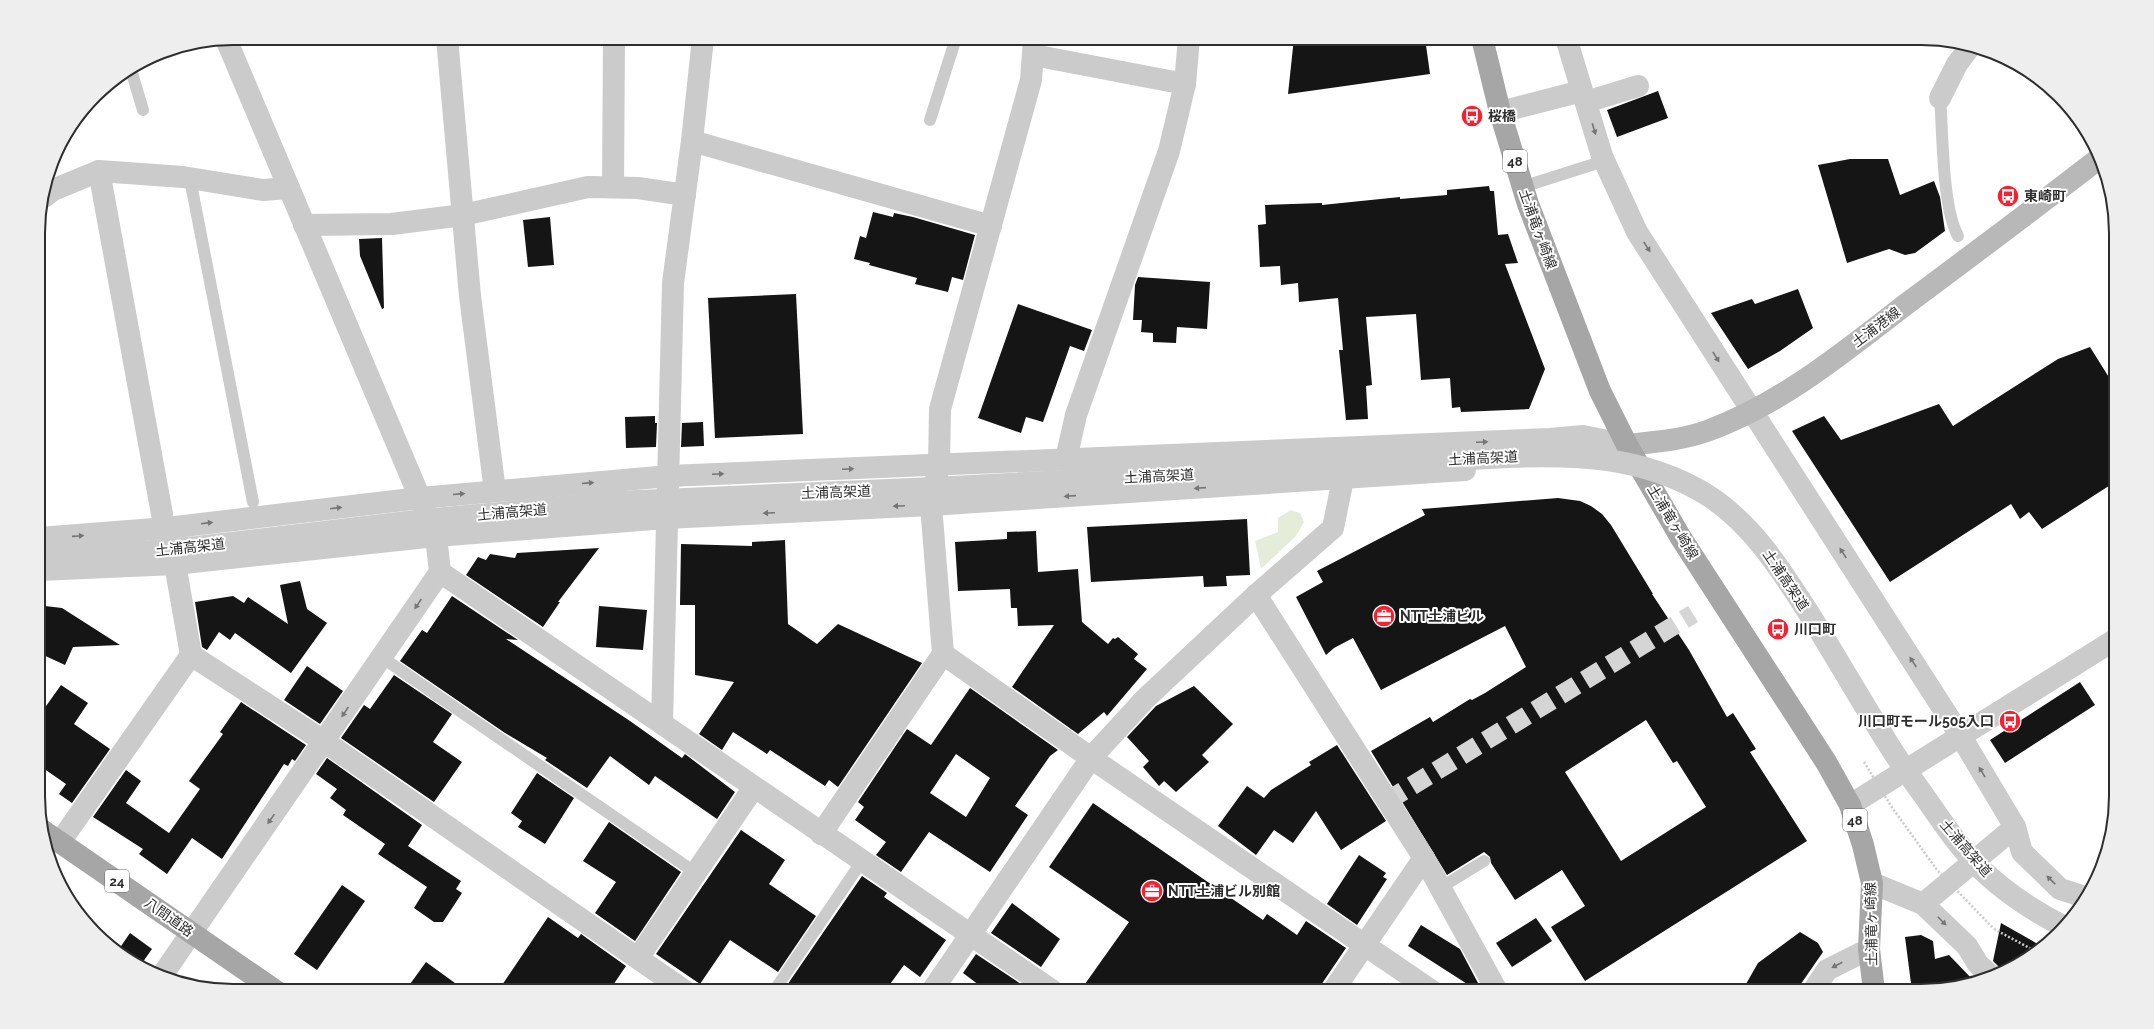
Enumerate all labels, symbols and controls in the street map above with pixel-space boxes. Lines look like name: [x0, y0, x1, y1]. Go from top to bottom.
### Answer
bus stop icon: 桜橋: [1459, 103, 1485, 129]
place label: 桜橋: [1488, 108, 1516, 124]
one-way arrow: [1591, 123, 1597, 135]
road number: 48: [1503, 150, 1527, 172]
bus stop icon: 東崎町: [1995, 183, 2021, 209]
street label: 土浦竜ヶ崎線: [1516, 187, 1560, 271]
place label: 東崎町: [2024, 188, 2066, 204]
one-way arrow: [1643, 241, 1650, 253]
street label: 土浦港線: [1849, 304, 1903, 350]
one-way arrow: [1713, 351, 1720, 363]
one-way arrow: [1476, 439, 1489, 445]
street label: 土浦高架道: [1448, 448, 1518, 468]
one-way arrow: [842, 465, 854, 472]
street label: 土浦高架道: [1124, 466, 1194, 486]
one-way arrow: [712, 471, 724, 478]
one-way arrow: [582, 480, 595, 487]
street label: 土浦竜ヶ崎線: [1645, 482, 1701, 562]
street label: 土浦高架道: [801, 483, 871, 501]
one-way arrow: [1194, 484, 1206, 491]
one-way arrow: [453, 491, 465, 498]
one-way arrow: [1063, 493, 1076, 499]
street label: 土浦高架道: [476, 501, 548, 523]
one-way arrow: [893, 503, 905, 510]
one-way arrow: [330, 504, 343, 511]
one-way arrow: [762, 510, 775, 516]
one-way arrow: [201, 520, 213, 526]
one-way arrow: [72, 532, 84, 539]
street label: 土浦高架道: [154, 535, 226, 559]
street label: 土浦高架道: [1760, 547, 1812, 613]
one-way arrow: [1839, 547, 1846, 559]
one-way arrow: [414, 599, 422, 609]
office icon: NTT土浦ビル: [1371, 603, 1397, 629]
place label: NTT土浦ビル: [1400, 608, 1484, 624]
bus stop icon: 川口町: [1765, 616, 1791, 642]
place label: 川口町: [1794, 621, 1836, 637]
one-way arrow: [1909, 657, 1917, 667]
one-way arrow: [341, 707, 349, 717]
bus stop icon: 川口町モール505入口: [1997, 708, 2023, 734]
place label: 川口町モール505入口: [1858, 713, 1994, 729]
one-way arrow: [1979, 766, 1986, 778]
road number: 48: [1843, 809, 1867, 831]
one-way arrow: [267, 814, 275, 824]
street label: 土浦高架道: [1937, 816, 1995, 880]
road number: 24: [105, 870, 129, 892]
one-way arrow: [2046, 875, 2056, 885]
office icon: NTT土浦ビル別館: [1139, 878, 1165, 904]
street label: 土浦竜ヶ崎線: [1862, 882, 1880, 966]
place label: NTT土浦ビル別館: [1168, 883, 1280, 899]
street label: 八間道路: [141, 894, 197, 940]
one-way arrow: [1937, 916, 1947, 926]
one-way arrow: [1831, 962, 1843, 969]

